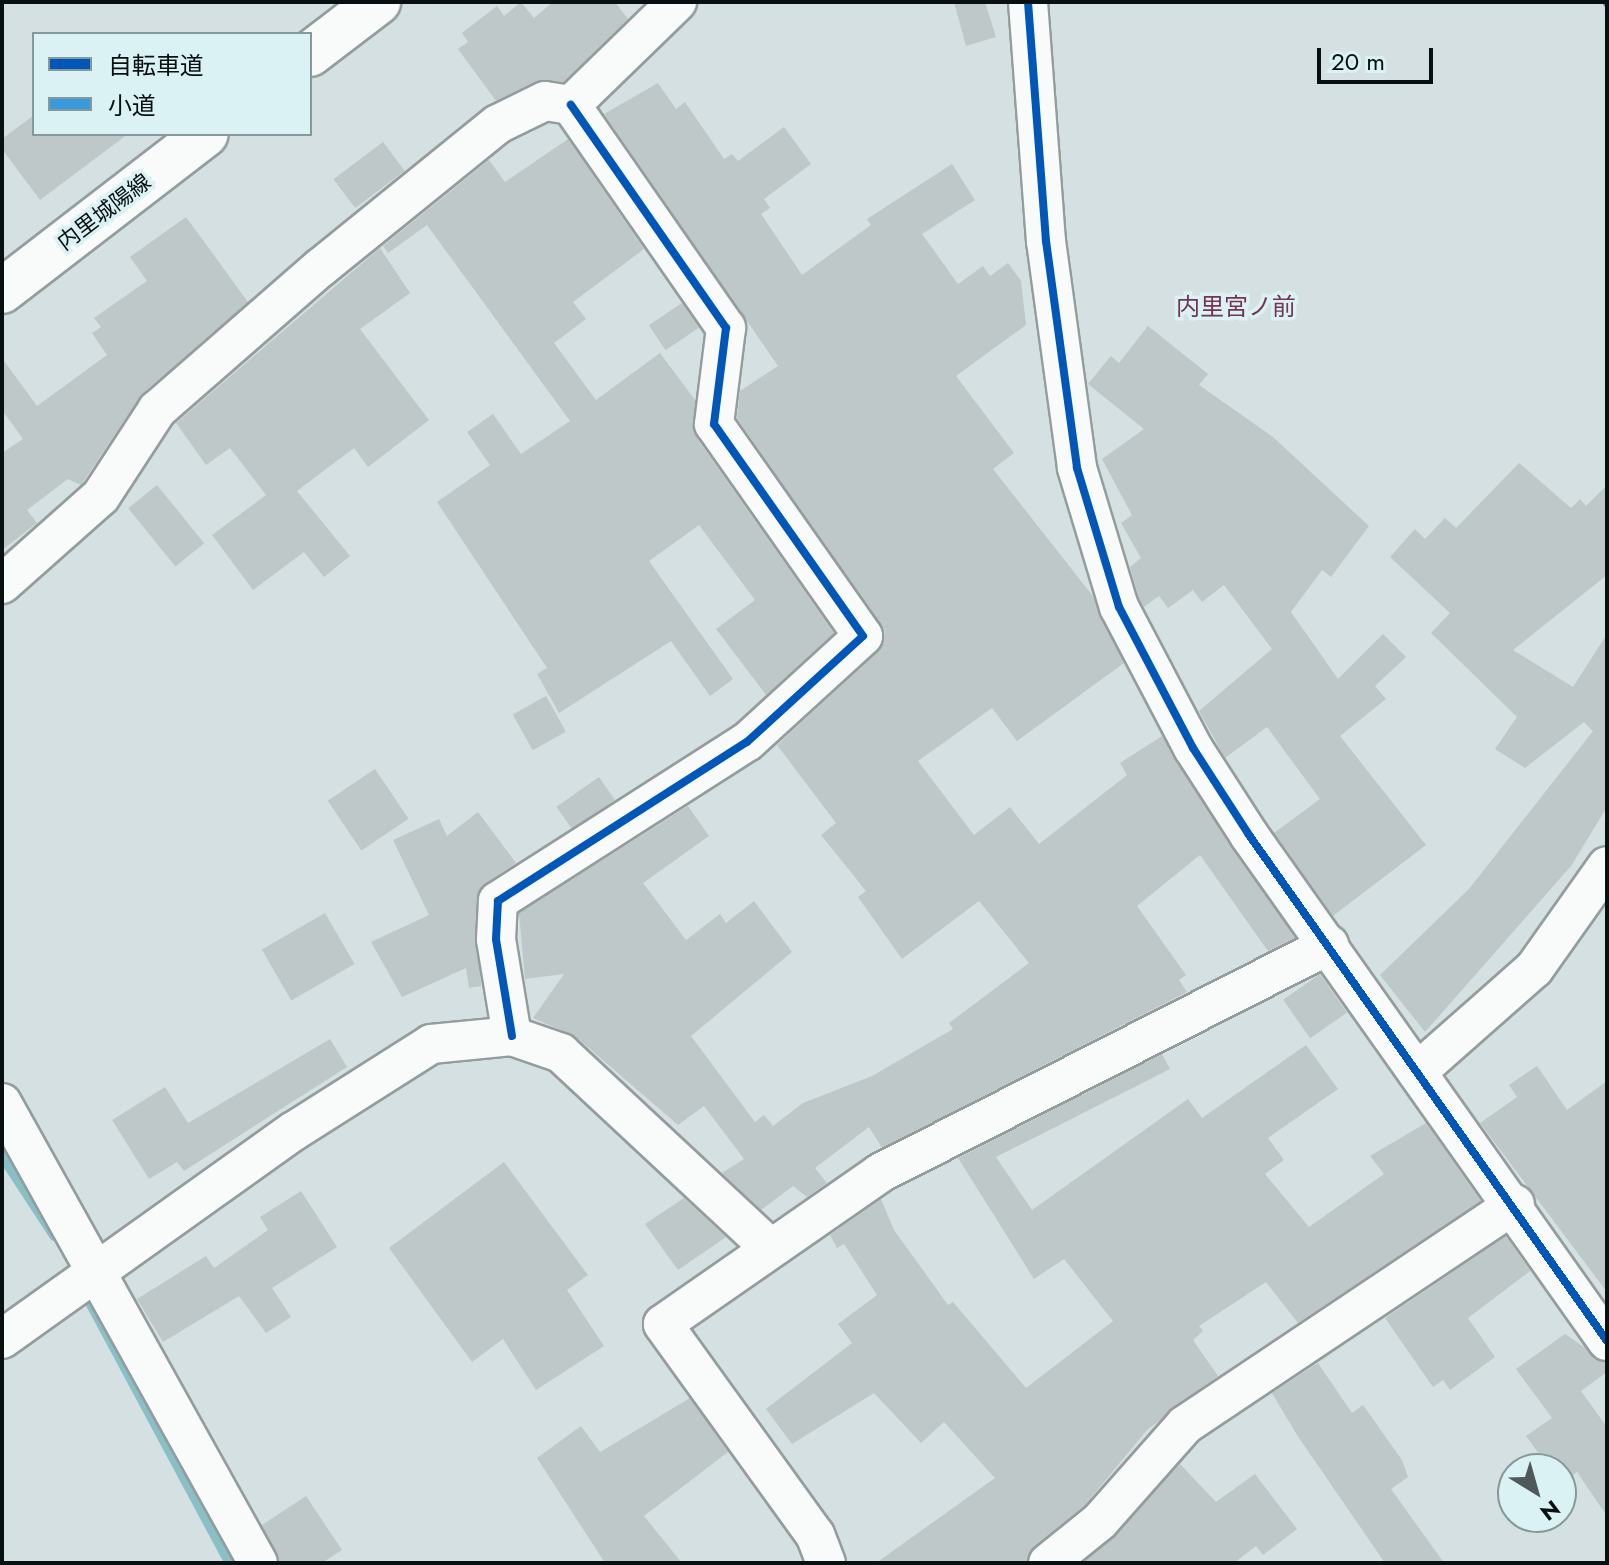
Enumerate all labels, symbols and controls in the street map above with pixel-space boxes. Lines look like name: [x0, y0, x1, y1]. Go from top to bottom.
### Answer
legend: [32, 32, 312, 136]
scale bar: [1321, 32, 1437, 82]
text: 20 m: [1331, 44, 1385, 79]
text: 自転車道: [108, 48, 204, 83]
text: 小道: [108, 88, 156, 123]
street label: 内里城陽線: [52, 168, 156, 256]
district label: 内里宮ノ前: [1176, 293, 1296, 321]
north arrow: [1497, 1453, 1577, 1533]
text: N: [1534, 1493, 1567, 1529]

